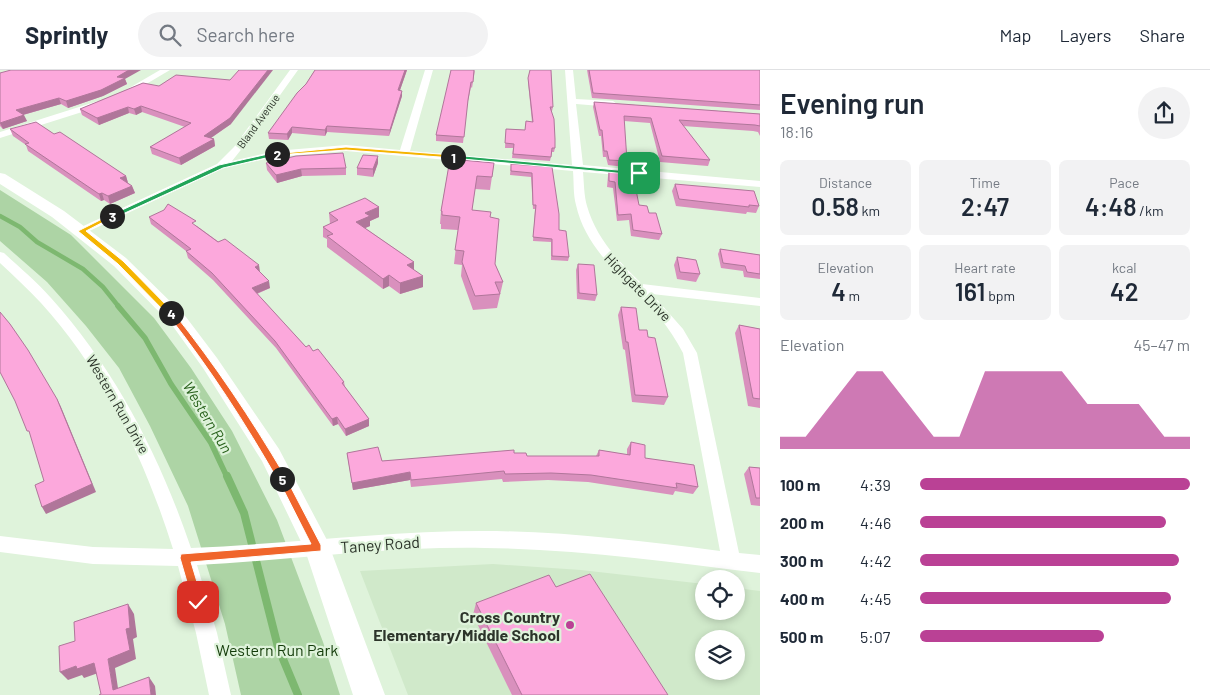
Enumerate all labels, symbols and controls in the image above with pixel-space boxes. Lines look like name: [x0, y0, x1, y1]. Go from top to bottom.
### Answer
search box: [138, 12, 488, 57]
text: Sprintly: [25, 20, 108, 49]
icon: search: [156, 21, 184, 49]
text: Search here: [196, 23, 295, 46]
text: Map: [999, 24, 1031, 46]
text: Layers: [1059, 24, 1112, 46]
text: Share: [1140, 24, 1185, 46]
text: Evening run: [780, 86, 925, 120]
button: share: [1138, 87, 1190, 139]
street label: Bland Avenue: [234, 91, 282, 151]
text: 18:16: [780, 122, 813, 141]
pin: 2: [264, 142, 290, 166]
pin: 1: [440, 144, 466, 170]
text: 2: [274, 146, 281, 163]
text: 1: [451, 149, 456, 166]
pin: [618, 152, 660, 194]
icon: arrive: [625, 159, 653, 187]
text: Distance: [819, 174, 872, 191]
text: Time: [970, 174, 1000, 191]
text: Pace: [1109, 174, 1139, 191]
text: 0.58: [811, 191, 859, 221]
text: 2:47: [961, 191, 1009, 221]
text: 4:48: [1085, 191, 1137, 221]
text: km: [859, 202, 880, 219]
text: /km: [1137, 202, 1164, 219]
pin: 3: [100, 204, 124, 228]
text: 3: [109, 208, 116, 225]
street label: Highgate Drive: [601, 249, 675, 325]
text: Elevation: [817, 259, 874, 276]
text: Heart rate: [954, 259, 1016, 276]
text: kcal: [1112, 259, 1137, 276]
text: 4: [831, 276, 846, 306]
text: 161: [955, 276, 985, 306]
text: 42: [1110, 276, 1139, 306]
text: m: [846, 287, 860, 304]
text: bpm: [985, 287, 1015, 304]
pin: 4: [158, 300, 184, 326]
text: 4: [167, 305, 176, 322]
text: Elevation: [780, 335, 844, 354]
text: 45–47 m: [1133, 335, 1190, 354]
street label: Western Run Drive: [83, 352, 153, 456]
water label: Western Run: [180, 378, 236, 456]
pin: 5: [270, 466, 294, 492]
text: 5: [279, 471, 286, 488]
text: 100 m: [780, 475, 820, 494]
text: 4:39: [860, 475, 891, 494]
text: 200 m: [780, 513, 824, 532]
text: 4:46: [860, 513, 891, 532]
street label: Taney Road: [340, 532, 420, 556]
text: 300 m: [780, 551, 823, 570]
text: 4:42: [860, 551, 892, 570]
map controls: [695, 570, 745, 680]
button: locate: [695, 570, 745, 620]
pin: [177, 581, 219, 623]
icon: check: [184, 588, 212, 616]
text: 400 m: [780, 589, 824, 608]
text: 4:45: [860, 589, 891, 608]
place label: Cross Country Elementary/Middle School: [373, 607, 560, 644]
marker: Cross Country Elementary/Middle School: [564, 619, 576, 631]
text: 500 m: [780, 627, 823, 646]
text: 5:07: [860, 627, 890, 646]
button: layers: [695, 630, 745, 680]
park label: Western Run Park: [216, 640, 338, 659]

